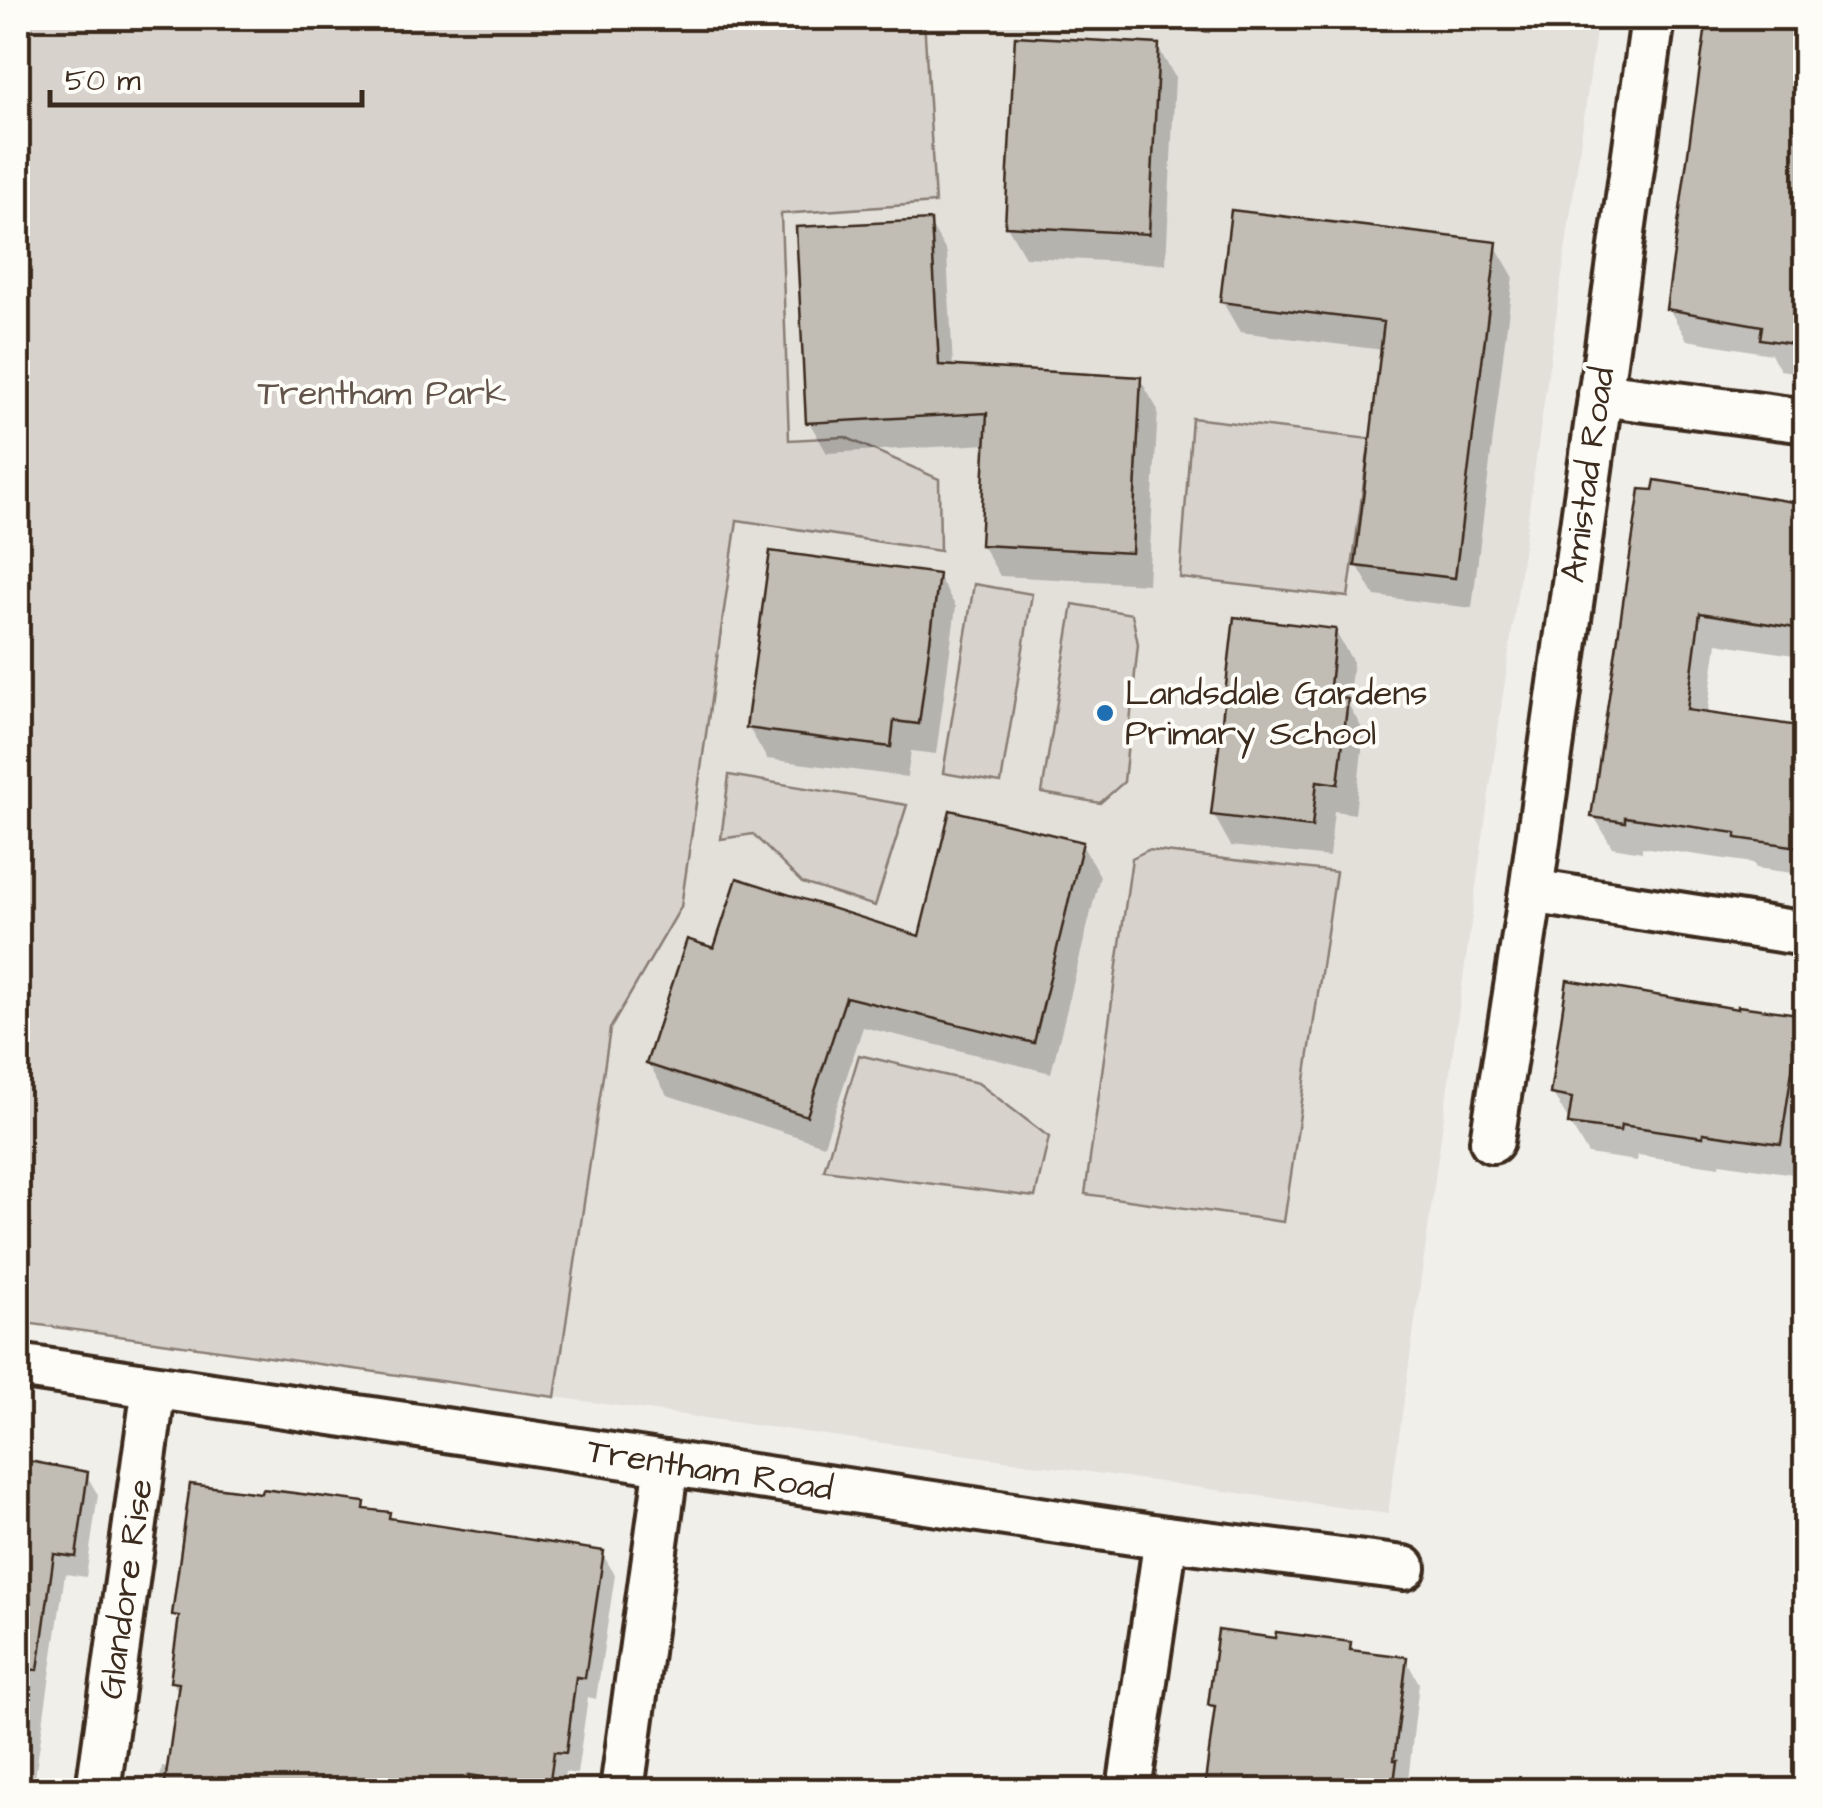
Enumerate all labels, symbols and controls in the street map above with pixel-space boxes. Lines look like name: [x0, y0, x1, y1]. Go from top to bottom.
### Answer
scale bar: [50, 45, 362, 107]
text: 50 m: [65, 60, 141, 102]
street label: Amistad Road: [1549, 364, 1627, 586]
park label: Trentham Park: [257, 369, 507, 418]
place label: Landsdale Gardens Primary School: [1125, 669, 1428, 759]
marker: Landsdale Gardens Primary School: [1094, 702, 1116, 724]
street label: Trentham Road: [583, 1426, 837, 1514]
street label: Glandore Rise: [86, 1476, 166, 1702]

